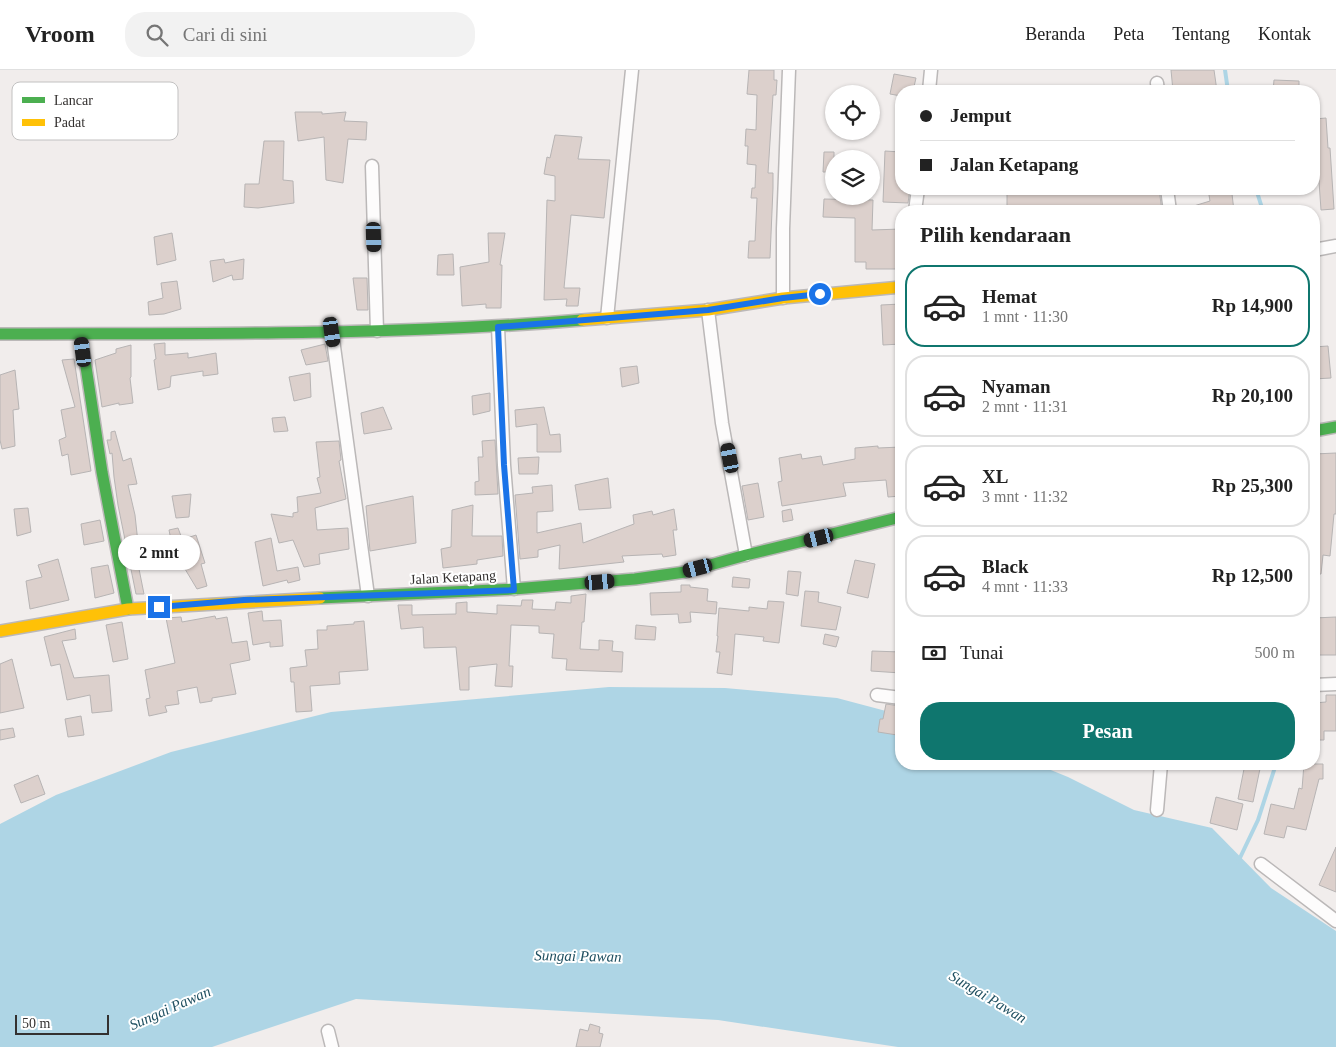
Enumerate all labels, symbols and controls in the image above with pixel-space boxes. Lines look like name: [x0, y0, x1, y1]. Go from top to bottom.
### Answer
search box: [125, 12, 475, 57]
text: Vroom: [25, 21, 95, 47]
icon: search: [143, 21, 171, 49]
text: Cari di sini: [183, 24, 267, 45]
text: Beranda: [1025, 24, 1085, 44]
text: Peta: [1113, 24, 1144, 44]
text: Tentang: [1172, 24, 1230, 44]
text: Kontak: [1258, 24, 1311, 44]
legend: [12, 82, 178, 140]
map controls: [825, 85, 880, 205]
button: locate: [825, 85, 880, 140]
text: Lancar: [54, 93, 93, 108]
text: Jemput: [950, 105, 1011, 126]
text: Padat: [54, 115, 85, 130]
button: layers: [825, 150, 880, 205]
text: Jalan Ketapang: [950, 154, 1078, 175]
car: [365, 222, 382, 252]
text: Pilih kendaraan: [920, 222, 1071, 247]
route start: [809, 283, 831, 305]
icon: car: [922, 284, 967, 329]
text: Hemat: [982, 286, 1037, 307]
text: Rp 14,900: [1212, 295, 1293, 316]
text: 1 mnt · 11:30: [982, 308, 1068, 325]
car: [322, 316, 341, 348]
car: [73, 336, 92, 368]
icon: car: [922, 374, 967, 419]
text: Nyaman: [982, 376, 1051, 397]
text: Rp 20,100: [1212, 385, 1293, 406]
text: 2 mnt · 11:31: [982, 398, 1068, 415]
car: [719, 442, 740, 474]
icon: car: [922, 464, 967, 509]
text: XL: [982, 466, 1008, 487]
text: Rp 25,300: [1212, 475, 1293, 496]
text: 3 mnt · 11:32: [982, 488, 1068, 505]
car: [802, 527, 835, 549]
callout: 2 mnt: [118, 534, 200, 570]
text: 2 mnt: [139, 544, 179, 561]
icon: car: [922, 554, 967, 599]
text: Black: [982, 556, 1028, 577]
car: [681, 557, 714, 579]
text: Rp 12,500: [1212, 565, 1293, 586]
street label: Jalan Ketapang: [410, 568, 496, 587]
car: [584, 573, 615, 591]
text: 4 mnt · 11:33: [982, 578, 1068, 595]
route end: [148, 596, 170, 618]
icon: cash: [920, 639, 948, 667]
text: Tunai: [960, 642, 1004, 663]
text: 500 m: [1255, 644, 1295, 661]
button: Pesan: [920, 702, 1295, 760]
water label: Sungai Pawan: [534, 947, 622, 965]
water label: Sungai Pawan: [947, 968, 1029, 1026]
water label: Sungai Pawan: [127, 983, 213, 1033]
scale bar: [15, 1012, 109, 1035]
text: 50 m: [22, 1016, 50, 1031]

